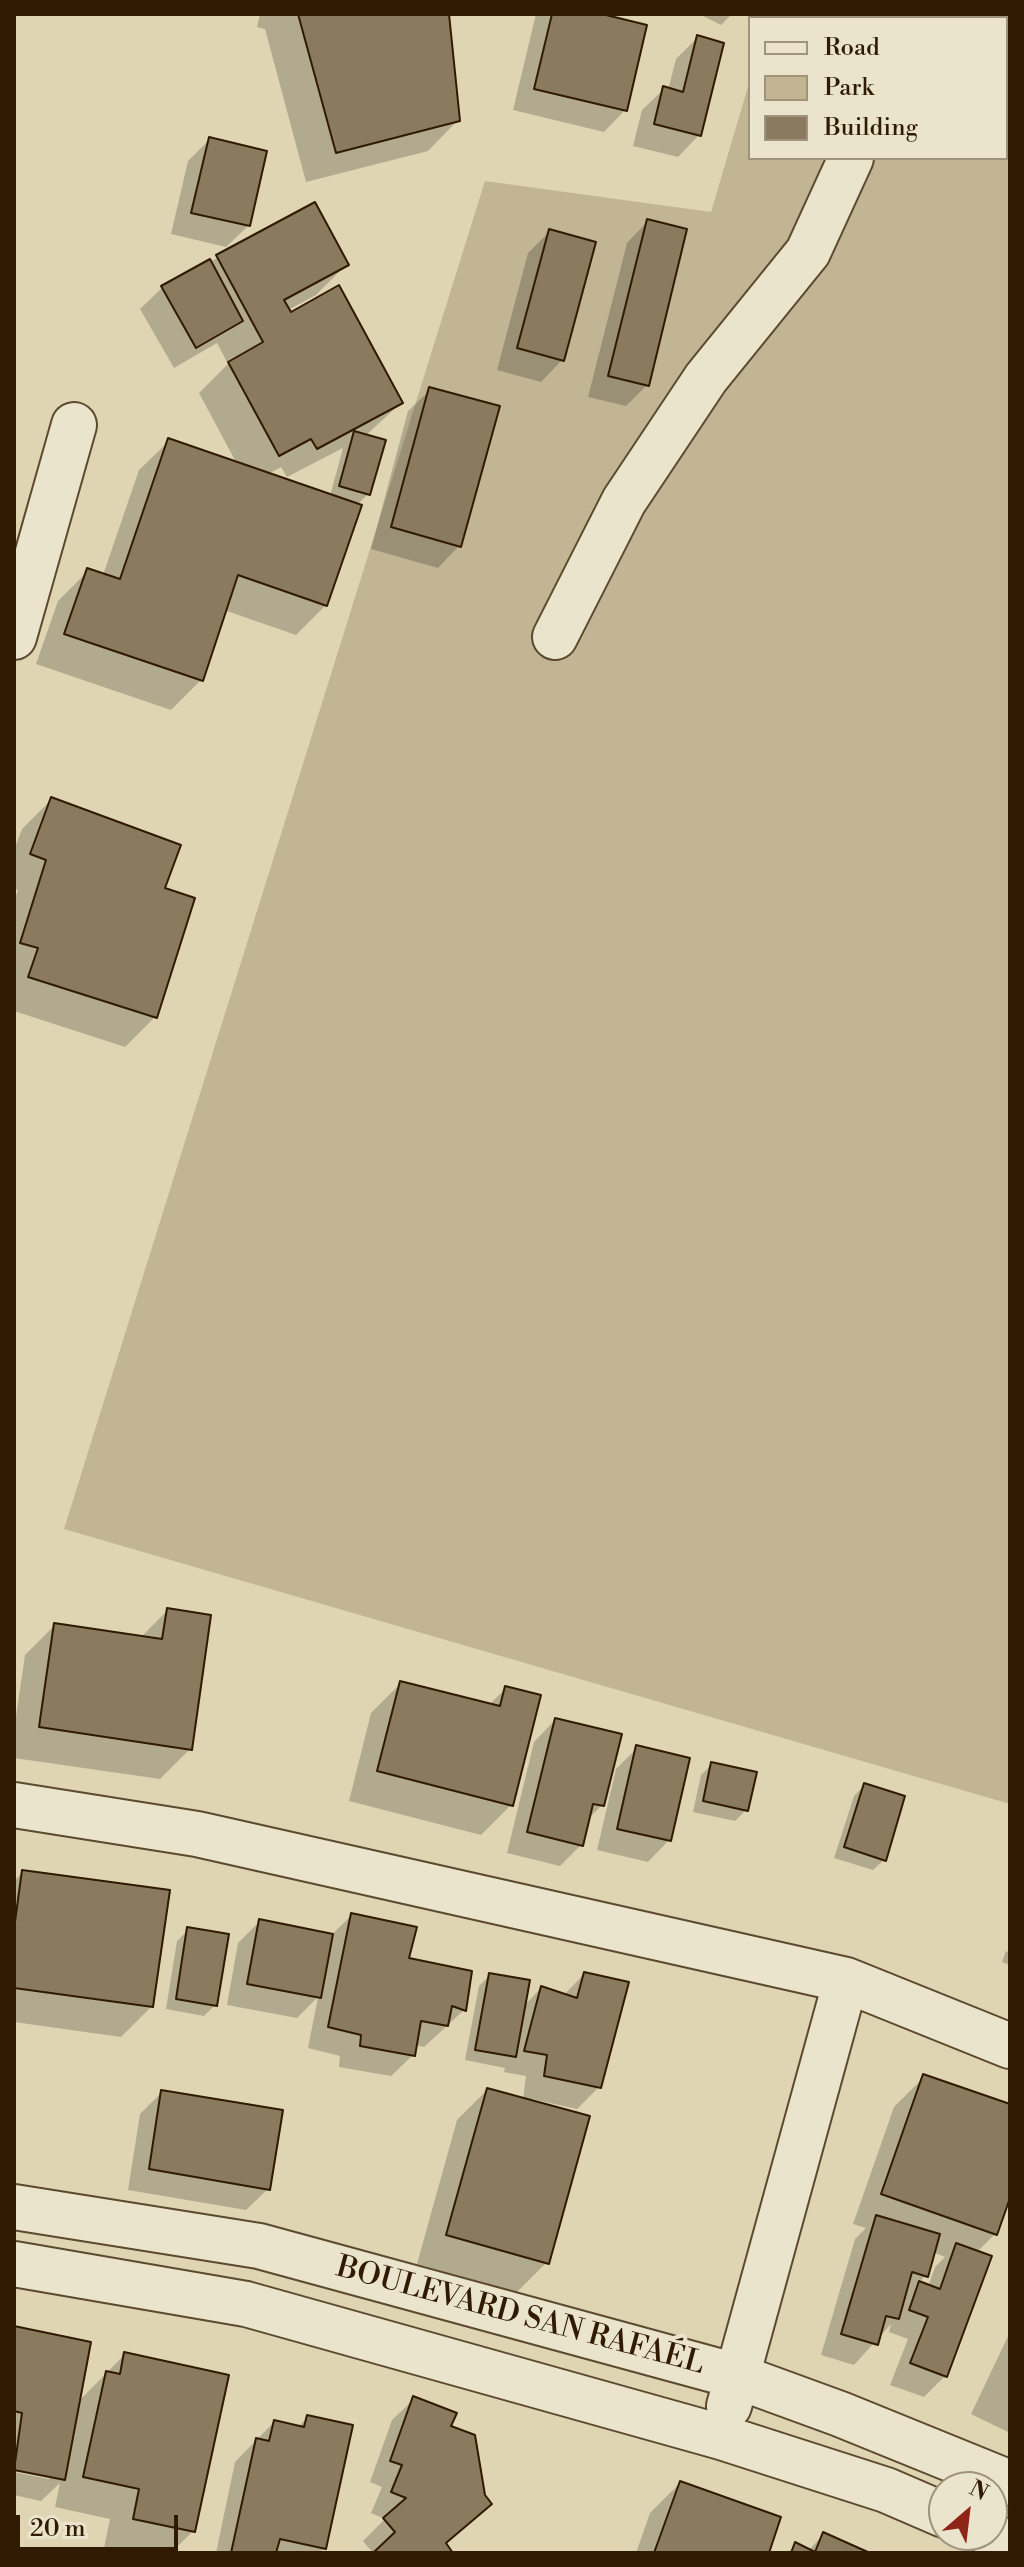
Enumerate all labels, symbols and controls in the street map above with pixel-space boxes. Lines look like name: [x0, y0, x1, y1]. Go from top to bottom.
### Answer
legend: [748, 16, 1008, 160]
text: Road: [824, 33, 880, 63]
text: Park: [824, 73, 874, 103]
text: Building: [824, 113, 918, 143]
street label: BOULEVARD SAN RAFAÉL: [332, 2251, 708, 2383]
north arrow: [928, 2471, 1008, 2551]
text: N: [965, 2475, 993, 2507]
scale bar: [20, 2499, 182, 2549]
text: 20 m: [30, 2514, 86, 2544]

